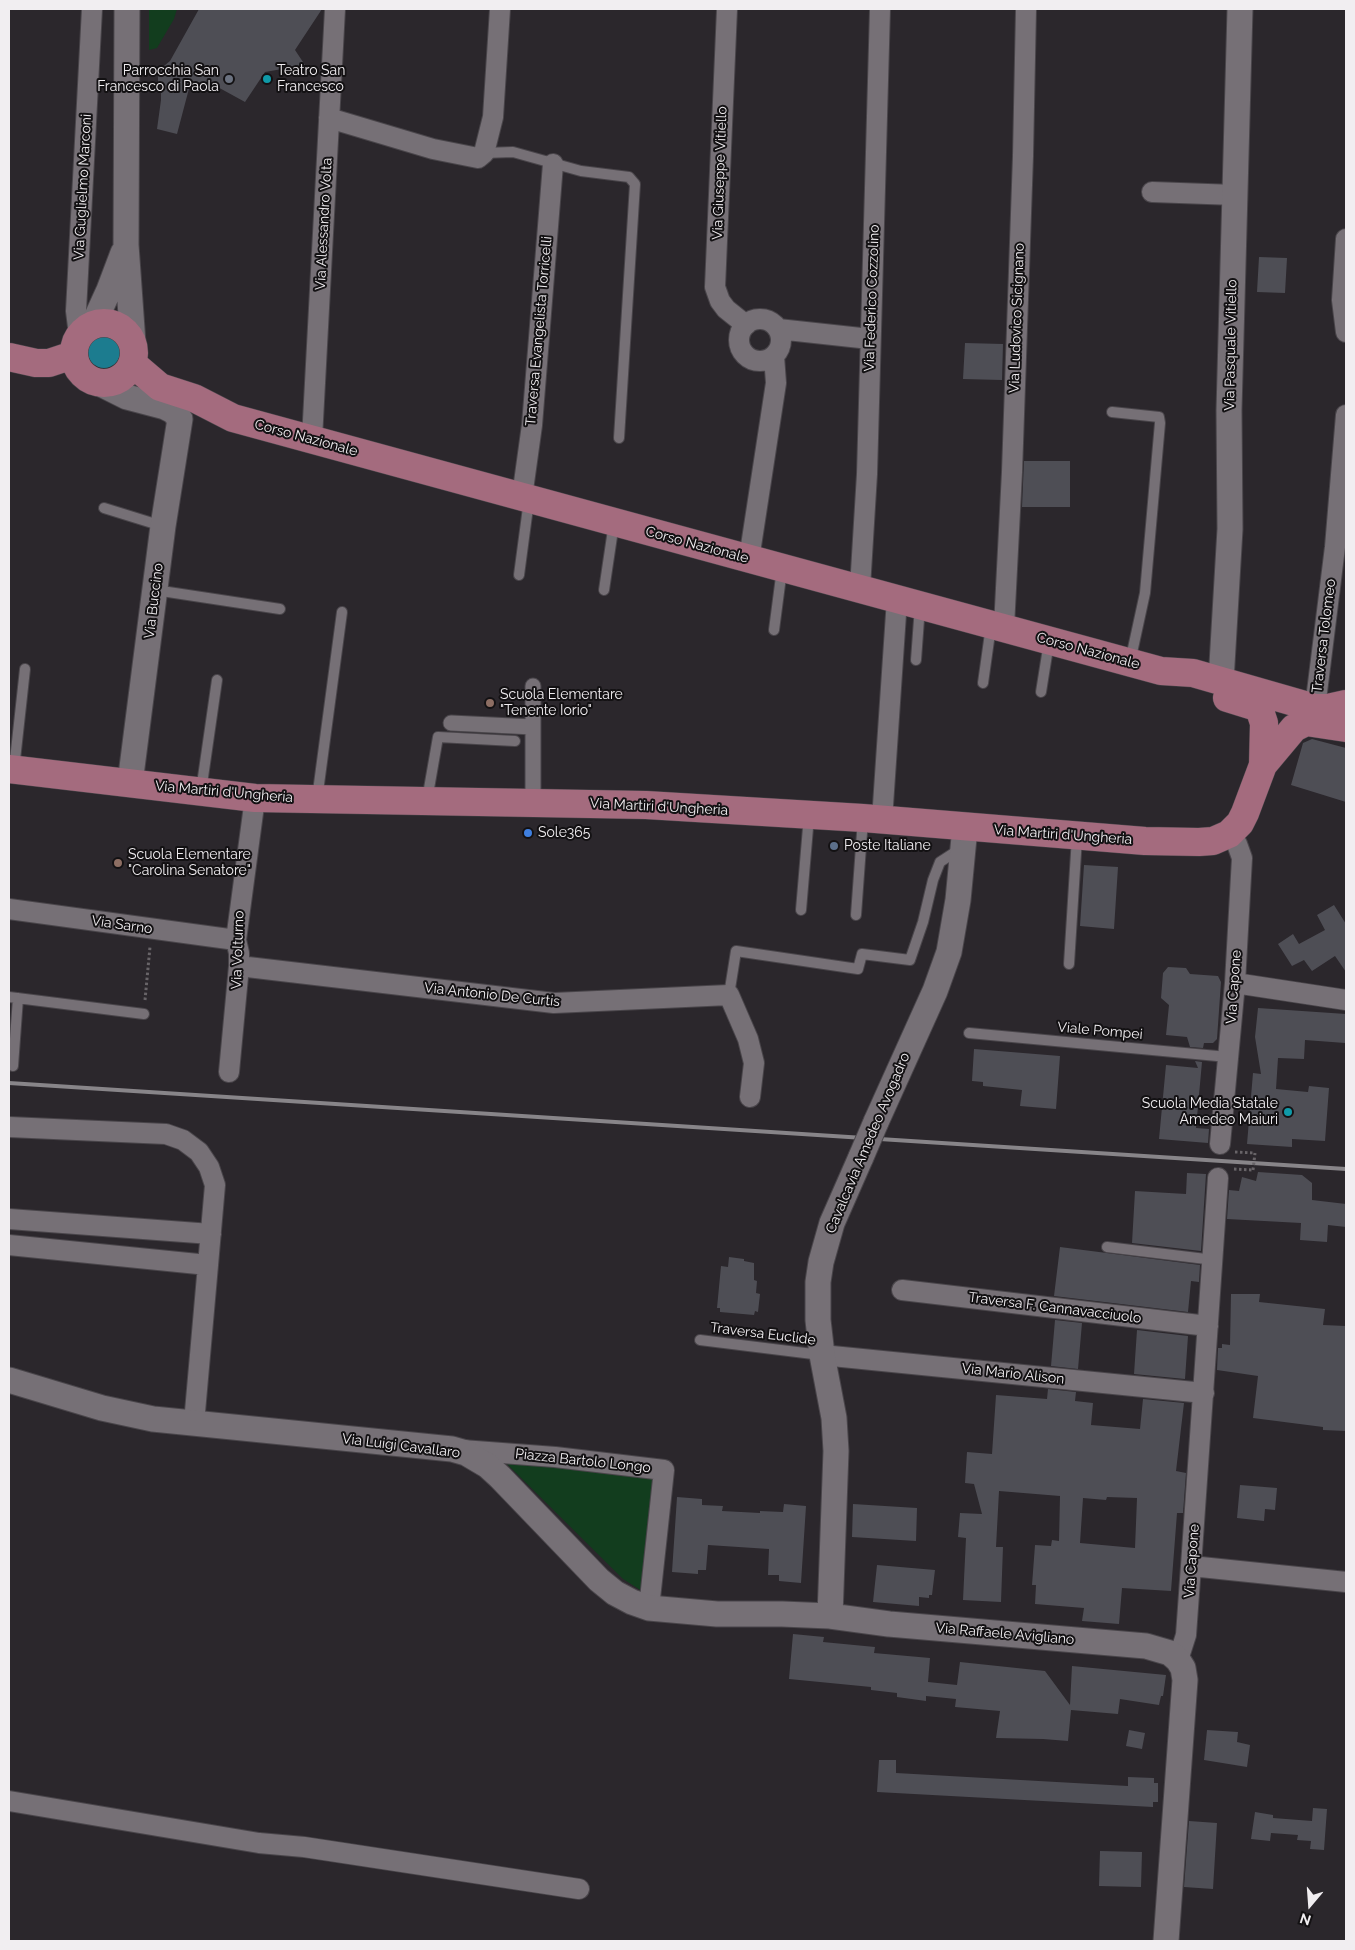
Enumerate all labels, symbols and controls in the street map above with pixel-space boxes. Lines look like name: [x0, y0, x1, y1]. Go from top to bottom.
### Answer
place label: Parrocchia San Francesco di Paola: [97, 63, 219, 95]
place label: Teatro San Francesco: [277, 63, 345, 95]
marker: Parrocchia San Francesco di Paola: [223, 73, 235, 85]
marker: Teatro San Francesco: [261, 73, 273, 85]
street label: Via Giuseppe Vitiello: [709, 106, 731, 240]
street label: Via Guglielmo Marconi: [71, 114, 95, 260]
street label: Via Alessandro Volta: [312, 157, 336, 291]
street label: Via Federico Cozzolino: [861, 224, 883, 372]
street label: Traversa Evangelista Torricelli: [522, 235, 556, 427]
street label: Via Ludovico Sicignano: [1006, 243, 1028, 393]
street label: Via Pasquale Vitiello: [1221, 279, 1241, 411]
street label: Corso Nazionale: [253, 416, 359, 460]
street label: Corso Nazionale: [644, 523, 750, 567]
street label: Via Buccino: [141, 562, 167, 640]
street label: Traversa Tolomeo: [1309, 578, 1339, 694]
street label: Corso Nazionale: [1035, 629, 1141, 673]
place label: Scuola Elementare "Tenente Iorio": [500, 687, 623, 720]
marker: Scuola Elementare "Tenente Iorio": [484, 697, 496, 709]
street label: Via Martiri d'Ungheria: [154, 778, 294, 806]
street label: Via Martiri d'Ungheria: [589, 795, 729, 819]
street label: Via Martiri d'Ungheria: [993, 822, 1133, 848]
place label: Sole365: [538, 825, 590, 841]
marker: Sole365: [522, 827, 534, 839]
place label: Poste Italiane: [844, 838, 931, 854]
marker: Poste Italiane: [828, 840, 840, 852]
place label: Scuola Elementare "Carolina Senatore": [128, 847, 251, 880]
marker: Scuola Elementare "Carolina Senatore": [112, 857, 124, 869]
street label: Via Volturno: [228, 910, 248, 990]
street label: Via Sarno: [90, 912, 154, 938]
street label: Via Capone: [1223, 949, 1245, 1025]
street label: Via Antonio De Curtis: [423, 980, 561, 1010]
street label: Viale Pompei: [1057, 1019, 1143, 1043]
street label: Cavalcavia Amedeo Avogadro: [822, 1050, 914, 1236]
place label: Scuola Media Statale Amedeo Maiuri: [1142, 1096, 1278, 1128]
marker: Scuola Media Statale Amedeo Maiuri: [1282, 1106, 1294, 1118]
street label: Traversa F. Cannavacciuolo: [968, 1289, 1142, 1327]
street label: Traversa Euclide: [709, 1319, 817, 1349]
street label: Via Mario Alison: [961, 1360, 1065, 1388]
street label: Via Luigi Cavallaro: [341, 1430, 461, 1462]
street label: Piazza Bartolo Longo: [514, 1446, 652, 1476]
street label: Via Capone: [1181, 1523, 1203, 1599]
street label: Via Raffaele Avigliano: [935, 1620, 1075, 1648]
north arrow: [1285, 1880, 1335, 1930]
text: N: [1298, 1910, 1313, 1929]

